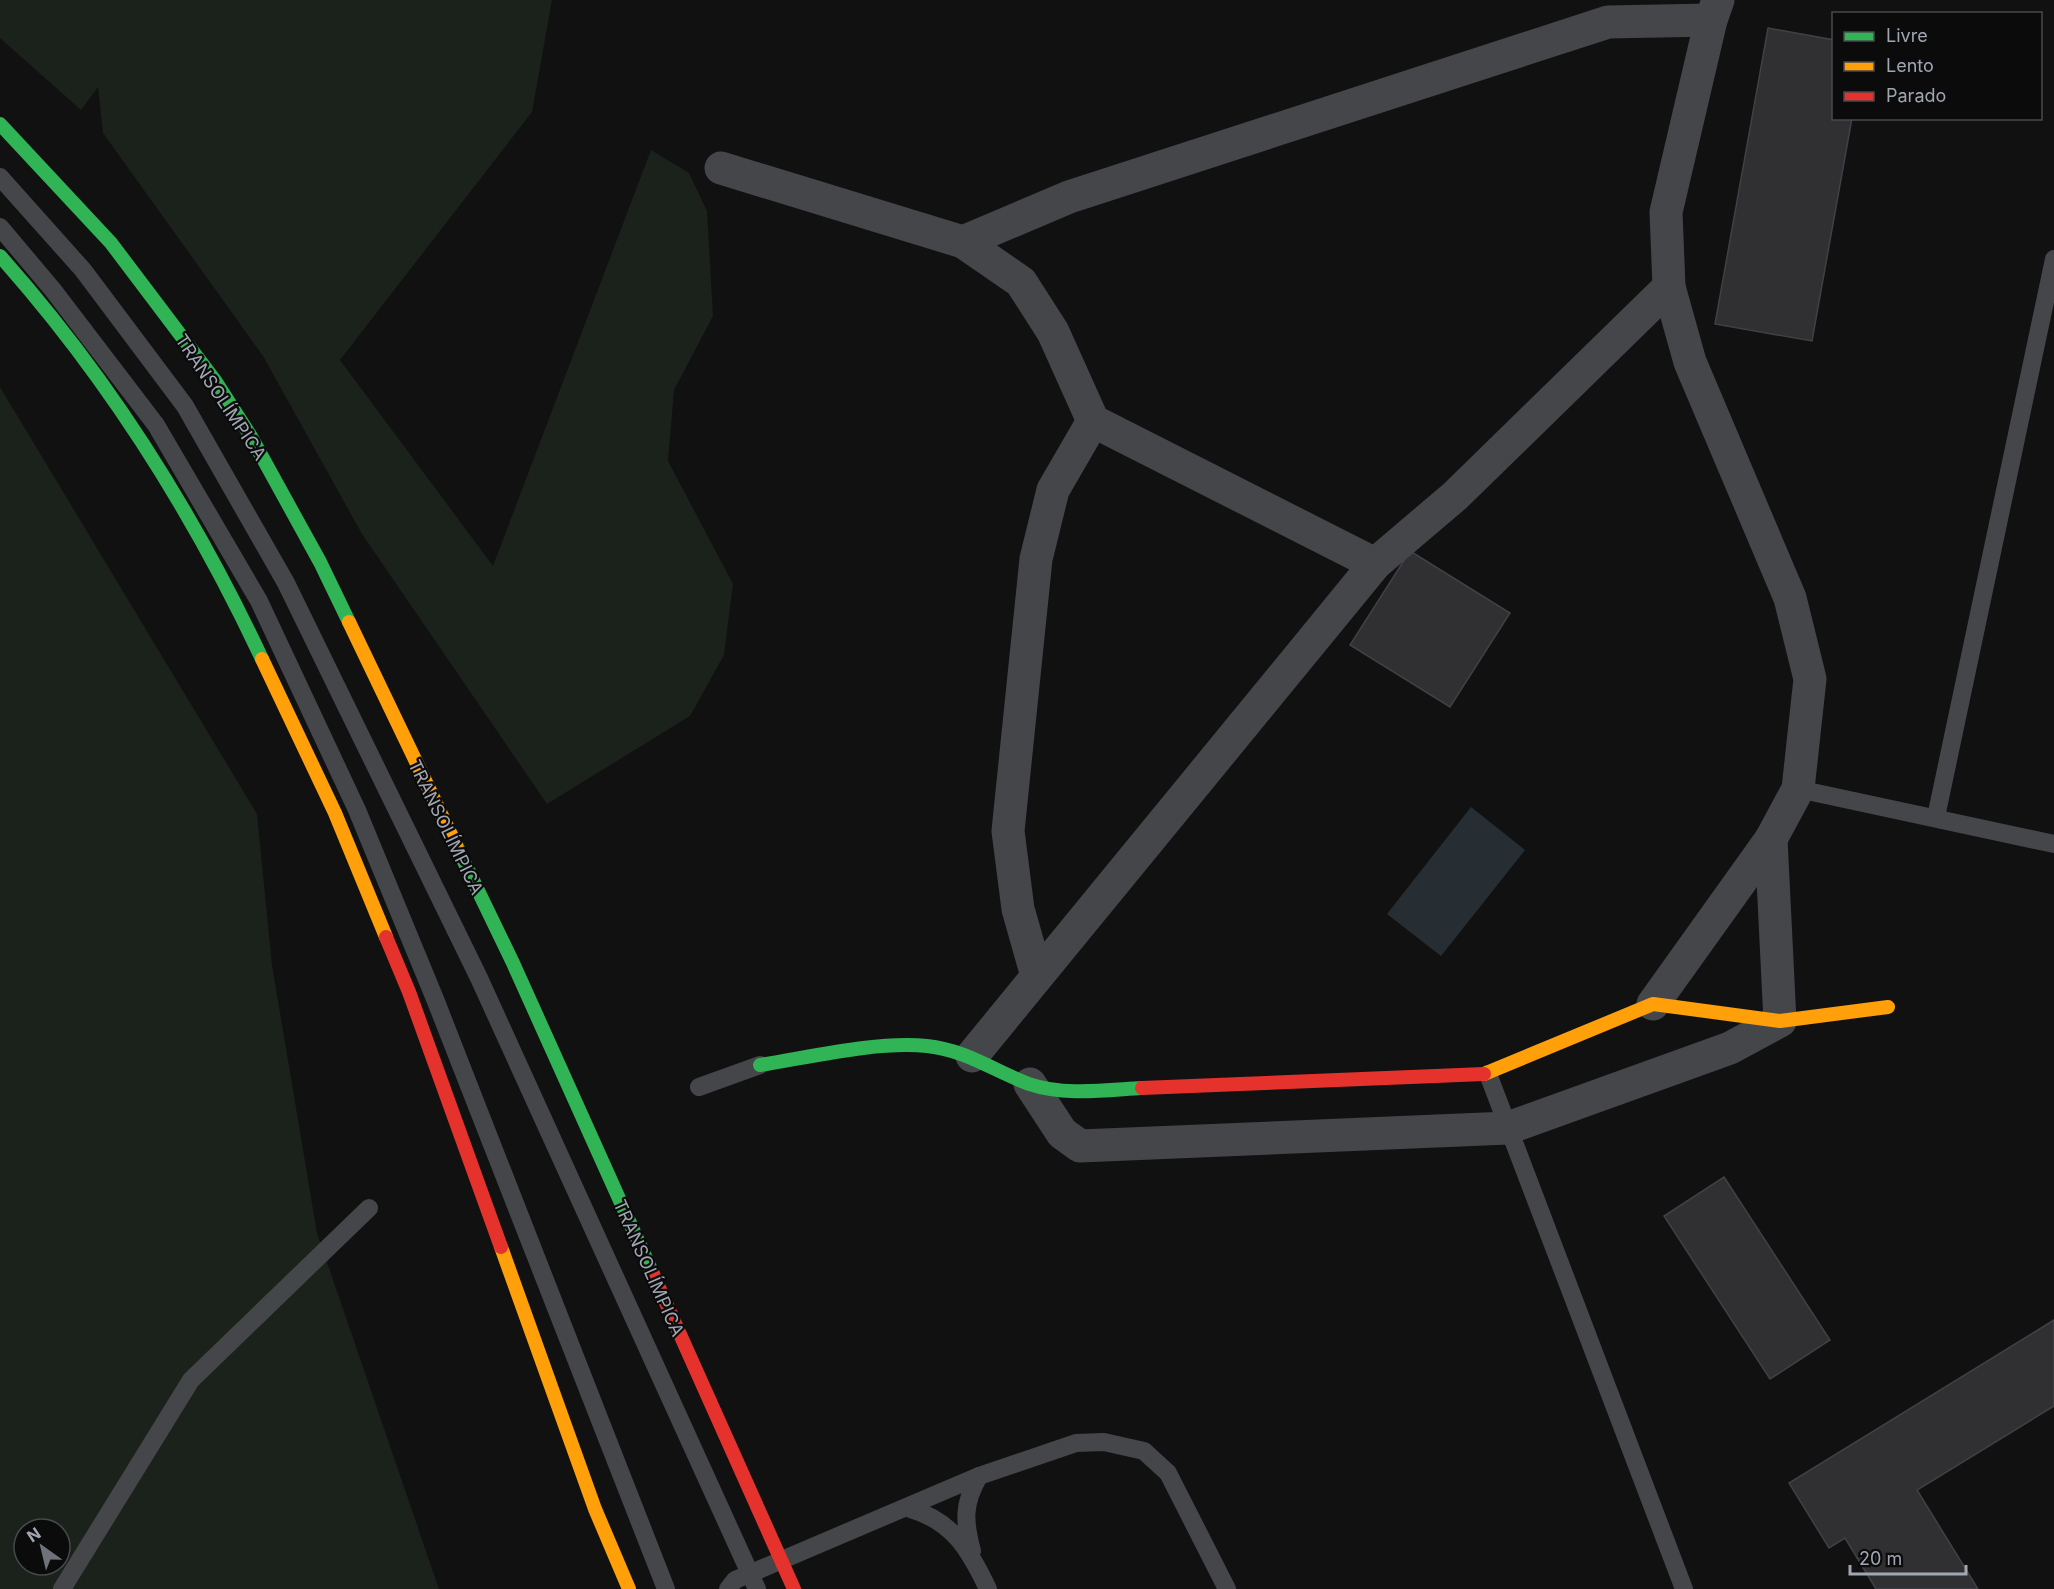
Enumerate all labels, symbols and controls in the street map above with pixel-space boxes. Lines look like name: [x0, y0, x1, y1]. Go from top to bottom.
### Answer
legend: [1832, 12, 2042, 120]
text: Livre: [1886, 25, 1928, 46]
text: Lento: [1886, 55, 1934, 76]
text: Parado: [1886, 85, 1946, 106]
street label: TRANSOLÍMPICA: [171, 329, 272, 464]
street label: TRANSOLÍMPICA: [404, 756, 489, 898]
street label: TRANSOLÍMPICA: [609, 1196, 689, 1340]
north arrow: [12, 1517, 72, 1577]
text: N: [23, 1523, 44, 1546]
scale bar: [1850, 1538, 1966, 1576]
text: 20 m: [1859, 1548, 1902, 1569]

